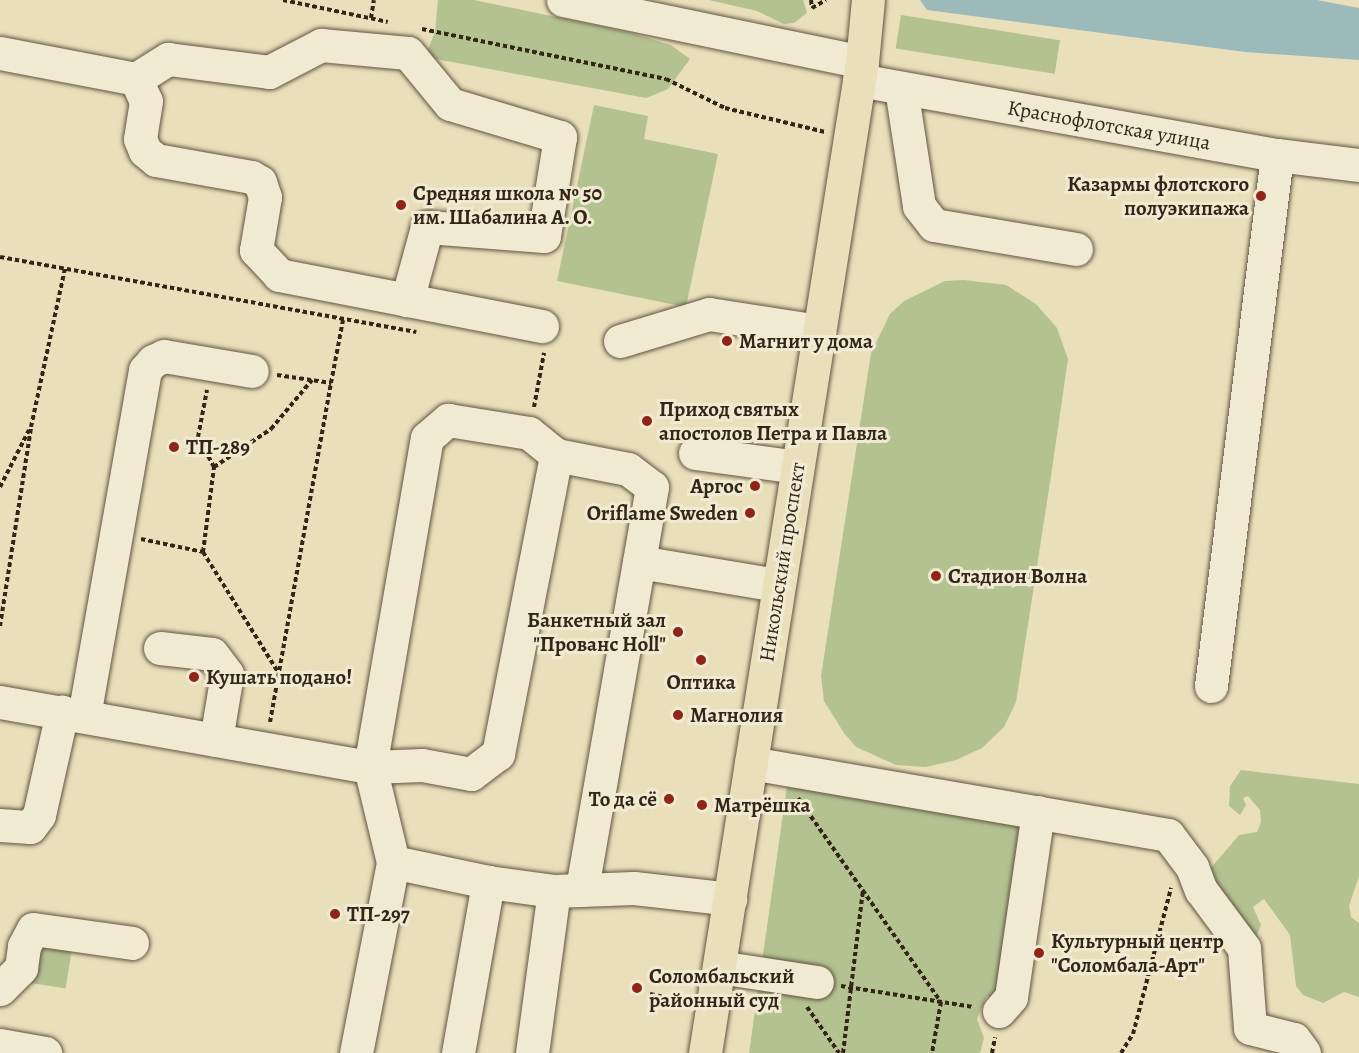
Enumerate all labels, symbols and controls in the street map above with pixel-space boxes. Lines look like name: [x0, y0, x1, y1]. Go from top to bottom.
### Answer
street label: Краснофлотская улица: [1005, 95, 1213, 155]
place label: Казармы флотского полуэкипажа: [1067, 171, 1249, 221]
place label: Средняя школа № 50 им. Шабалина А. О.: [413, 180, 602, 230]
marker: Казармы флотского полуэкипажа: [1254, 189, 1268, 203]
marker: Средняя школа № 50 им. Шабалина А. О.: [394, 198, 408, 212]
place label: Магнит у дома: [739, 328, 873, 354]
marker: Магнит у дома: [720, 334, 734, 348]
place label: Приход святых апостолов Петра и Павла: [659, 396, 887, 446]
marker: Приход святых апостолов Петра и Павла: [640, 414, 654, 428]
place label: ТП-289: [186, 434, 250, 460]
marker: ТП-289: [167, 440, 181, 454]
street label: Никольский проспект: [754, 460, 810, 664]
place label: Аргос: [690, 473, 743, 499]
marker: Аргос: [748, 479, 762, 493]
place label: Oriflame Sweden: [587, 500, 738, 526]
marker: Oriflame Sweden: [743, 506, 757, 520]
place label: Стадион Волна: [948, 563, 1087, 589]
marker: Стадион Волна: [929, 569, 943, 583]
place label: Банкетный зал "Прованс Holl": [527, 607, 666, 657]
marker: Банкетный зал "Прованс Holl": [671, 625, 685, 639]
marker: Оптика: [694, 653, 708, 667]
place label: Кушать подано!: [206, 664, 352, 690]
place label: Оптика: [666, 669, 736, 695]
marker: Кушать подано!: [187, 670, 201, 684]
place label: Магнолия: [690, 702, 783, 728]
marker: Магнолия: [671, 708, 685, 722]
place label: То да сё: [589, 786, 657, 812]
marker: То да сё: [662, 792, 676, 806]
place label: Матрёшка: [714, 792, 810, 818]
marker: Матрёшка: [695, 798, 709, 812]
place label: ТП-297: [347, 901, 410, 927]
marker: ТП-297: [328, 907, 342, 921]
place label: Культурный центр "Соломбала-Арт": [1051, 928, 1224, 978]
marker: Культурный центр "Соломбала-Арт": [1032, 946, 1046, 960]
place label: Соломбальский районный суд: [649, 963, 794, 1013]
marker: Соломбальский районный суд: [630, 981, 644, 995]

